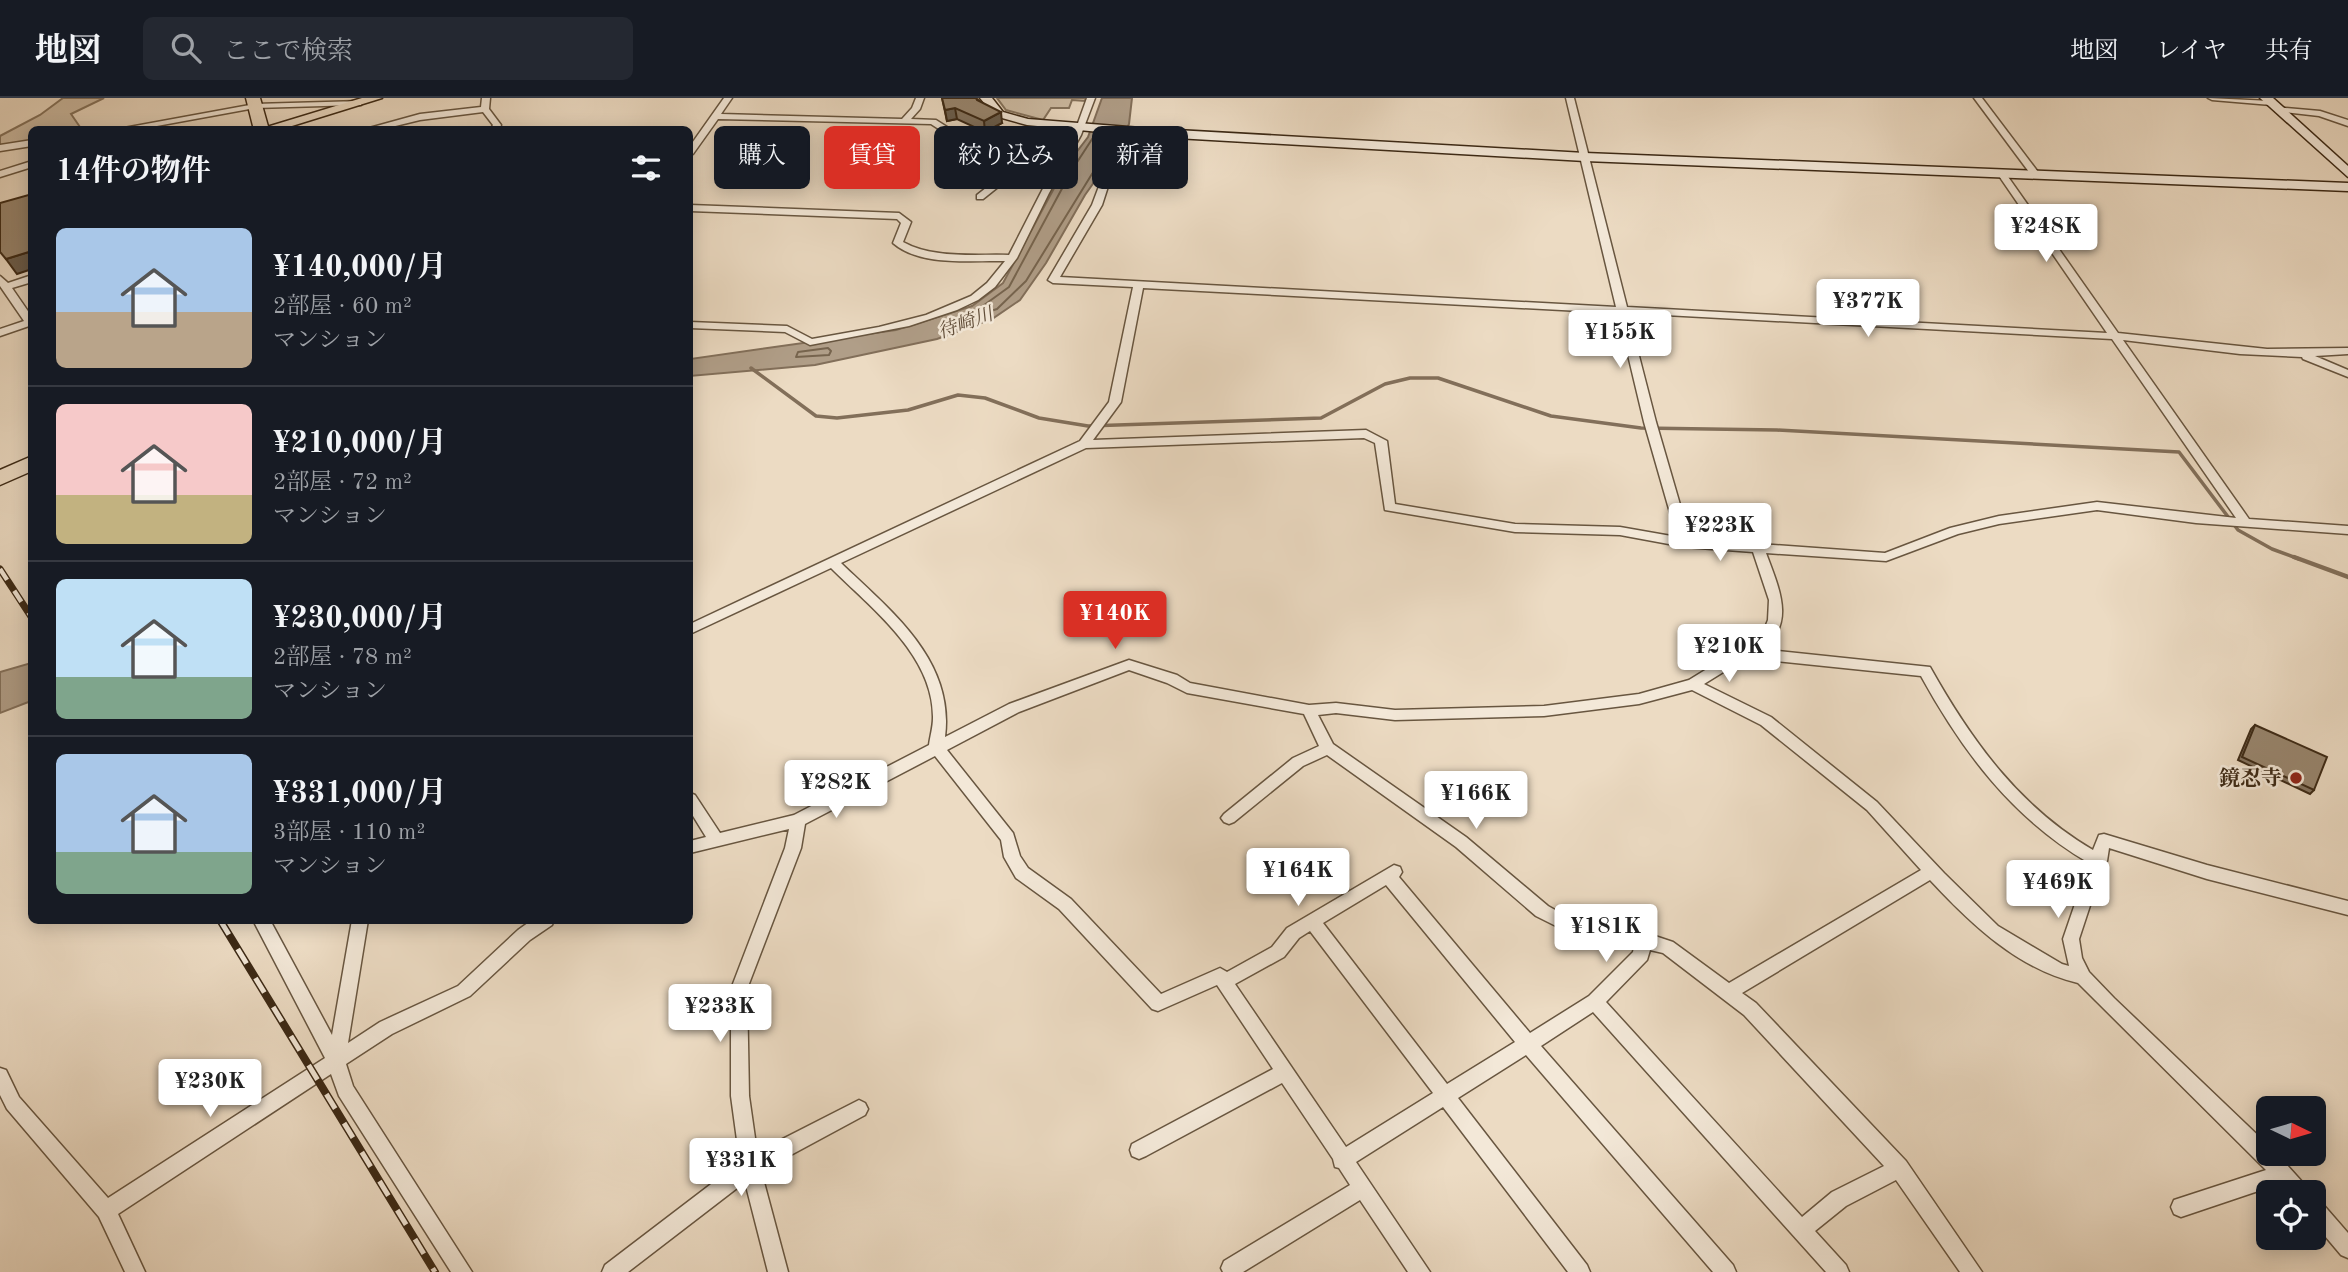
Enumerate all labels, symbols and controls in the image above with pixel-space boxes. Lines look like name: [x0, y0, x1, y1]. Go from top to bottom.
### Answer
search box: [143, 17, 633, 80]
icon: search: [167, 29, 205, 67]
text: 地図: [35, 36, 101, 69]
text: ここで検索: [223, 39, 353, 65]
text: 地図: [2070, 40, 2118, 64]
text: レイヤ: [2156, 40, 2227, 64]
text: 共有: [2265, 40, 2313, 64]
chip: 購入: [714, 126, 810, 189]
chip: 賃貸: [824, 126, 920, 189]
chip: 絞り込み: [934, 126, 1078, 189]
chip: 新着: [1092, 126, 1188, 189]
icon: filters: [627, 149, 665, 187]
text: 14件の物件: [56, 157, 211, 187]
pin: ¥248K: [1997, 204, 2095, 264]
text: ¥248K: [2010, 215, 2082, 238]
text: ¥140,000/月: [273, 253, 447, 283]
icon: home: [112, 256, 196, 340]
pin: ¥377K: [1819, 280, 1917, 339]
text: ¥377K: [1832, 290, 1904, 313]
text: 2部屋 · 60 m²: [273, 295, 412, 318]
water label: 待崎川: [935, 303, 998, 343]
pin: ¥155K: [1571, 310, 1669, 370]
text: ¥155K: [1584, 321, 1656, 344]
text: マンション: [273, 329, 387, 352]
text: ¥210,000/月: [273, 429, 447, 459]
icon: home: [112, 432, 196, 516]
text: 2部屋 · 72 m²: [273, 471, 412, 494]
pin: ¥223K: [1671, 504, 1769, 563]
text: マンション: [273, 505, 387, 528]
text: ¥223K: [1684, 514, 1756, 537]
pin: ¥140K: [1066, 592, 1164, 651]
text: ¥140K: [1079, 602, 1151, 625]
text: ¥230,000/月: [273, 604, 447, 634]
icon: home: [112, 607, 196, 691]
pin: ¥210K: [1680, 624, 1778, 684]
text: ¥210K: [1693, 635, 1765, 658]
text: 2部屋 · 78 m²: [273, 646, 412, 669]
text: マンション: [273, 680, 387, 703]
pin: ¥282K: [787, 760, 885, 820]
place label: 鏡忍寺: [2219, 767, 2282, 790]
marker: 鏡忍寺: [2288, 770, 2304, 786]
text: ¥282K: [800, 771, 872, 794]
pin: ¥166K: [1427, 772, 1525, 831]
text: ¥331,000/月: [273, 779, 447, 809]
icon: home: [112, 782, 196, 866]
text: ¥166K: [1440, 782, 1512, 805]
text: 3部屋 · 110 m²: [273, 821, 425, 844]
pin: ¥164K: [1249, 848, 1347, 908]
text: マンション: [273, 855, 387, 878]
text: ¥164K: [1262, 859, 1334, 882]
pin: ¥469K: [2009, 860, 2107, 920]
text: ¥469K: [2022, 871, 2094, 894]
pin: ¥181K: [1557, 904, 1655, 964]
text: ¥181K: [1570, 915, 1642, 938]
pin: ¥233K: [671, 984, 769, 1044]
text: ¥233K: [684, 995, 756, 1018]
pin: ¥230K: [161, 1060, 259, 1119]
text: ¥230K: [174, 1070, 246, 1093]
north arrow: [2256, 1096, 2326, 1166]
map controls: [2256, 1096, 2326, 1250]
pin: ¥331K: [692, 1138, 790, 1198]
text: ¥331K: [705, 1149, 777, 1172]
button: locate: [2256, 1180, 2326, 1250]

